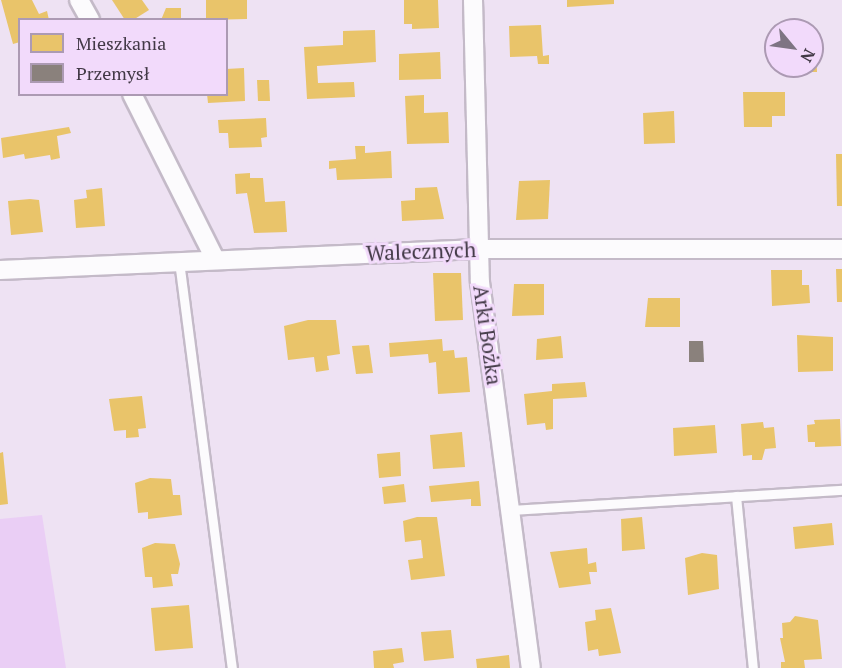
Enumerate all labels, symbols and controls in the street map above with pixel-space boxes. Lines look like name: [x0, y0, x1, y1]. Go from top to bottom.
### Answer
legend: [18, 18, 228, 96]
north arrow: [764, 18, 824, 78]
text: Mieszkania: [76, 31, 166, 55]
text: N: [795, 45, 821, 66]
text: Przemysł: [76, 61, 150, 85]
street label: Walecznych: [365, 236, 477, 266]
street label: Arki Bożka: [469, 283, 507, 387]

